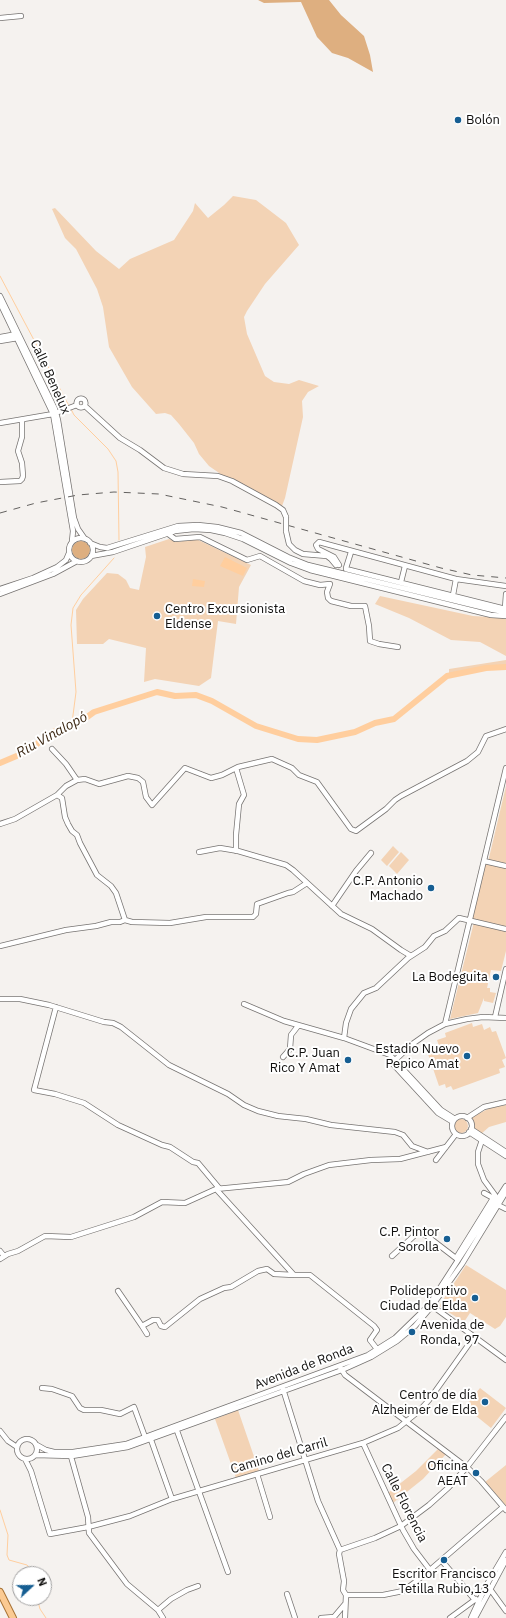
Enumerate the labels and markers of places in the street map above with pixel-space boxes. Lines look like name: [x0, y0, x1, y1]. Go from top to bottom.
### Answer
place label: Bolón: [466, 112, 500, 128]
marker: Bolón: [453, 115, 463, 125]
place label: Centro Excursionista Eldense: [165, 601, 285, 632]
marker: Centro Excursionista Eldense: [152, 611, 162, 621]
place label: C.P. Antonio Machado: [353, 873, 423, 904]
marker: C.P. Antonio Machado: [426, 883, 436, 893]
place label: La Bodeguita: [412, 969, 488, 985]
marker: La Bodeguita: [491, 972, 501, 982]
place label: Estadio Nuevo Pepico Amat: [375, 1041, 459, 1072]
place label: C.P. Juan Rico Y Amat: [270, 1045, 340, 1076]
marker: Estadio Nuevo Pepico Amat: [462, 1051, 472, 1061]
marker: C.P. Juan Rico Y Amat: [343, 1055, 353, 1065]
place label: C.P. Pintor Sorolla: [379, 1224, 439, 1255]
marker: C.P. Pintor Sorolla: [442, 1234, 452, 1244]
place label: Polideportivo Ciudad de Elda: [380, 1283, 467, 1314]
marker: Polideportivo Ciudad de Elda: [470, 1293, 480, 1303]
place label: Avenida de Ronda, 97: [420, 1317, 484, 1348]
marker: Avenida de Ronda, 97: [407, 1327, 417, 1337]
place label: Centro de día Alzheimer de Elda: [372, 1387, 477, 1418]
marker: Centro de día Alzheimer de Elda: [480, 1397, 490, 1407]
place label: Oficina AEAT: [427, 1458, 468, 1489]
marker: Oficina AEAT: [471, 1468, 481, 1478]
marker: Escritor Francisco Tetilla Rubio,13: [439, 1555, 449, 1565]
place label: Escritor Francisco Tetilla Rubio,13: [392, 1566, 496, 1597]

